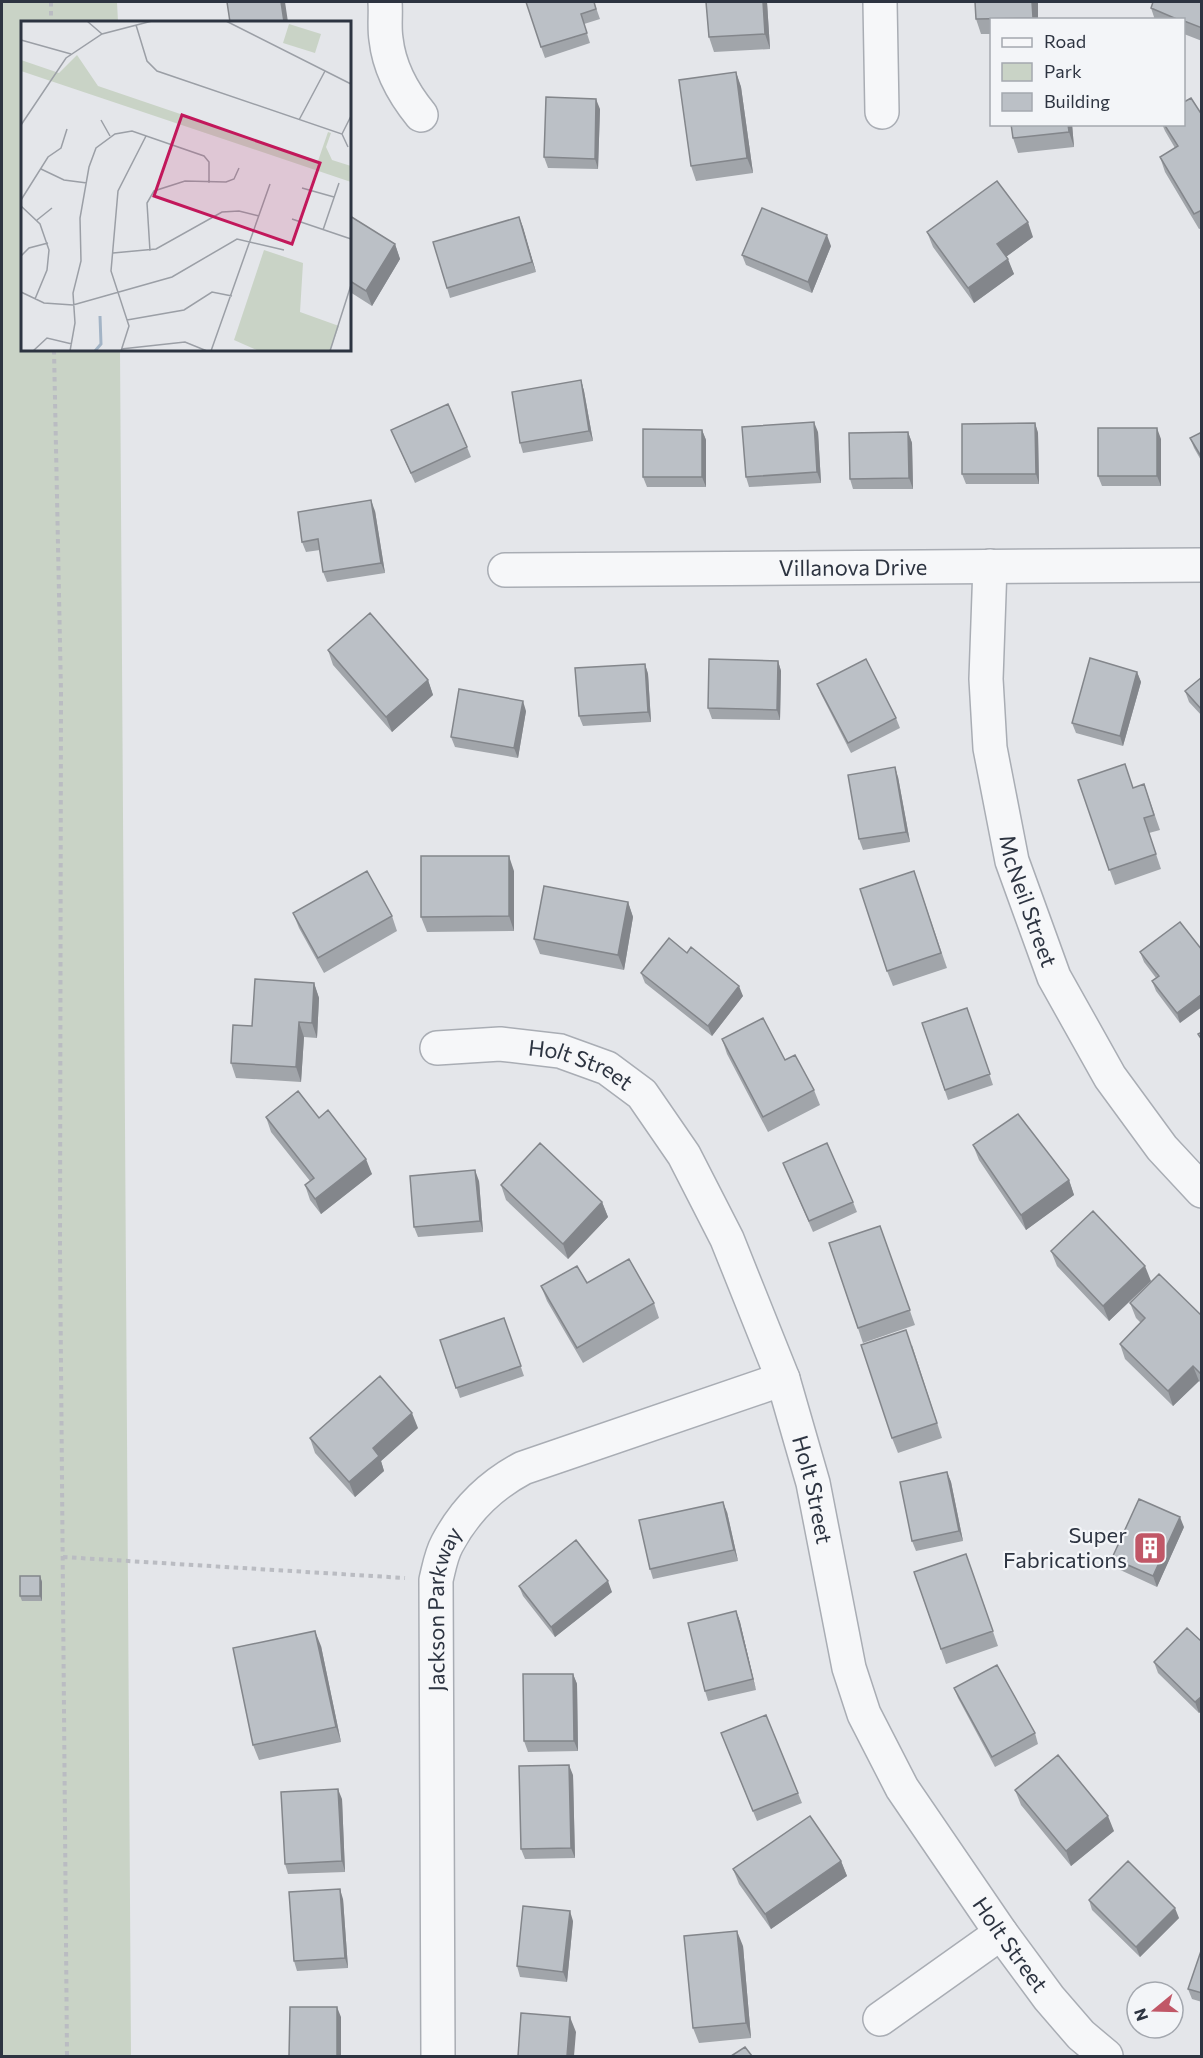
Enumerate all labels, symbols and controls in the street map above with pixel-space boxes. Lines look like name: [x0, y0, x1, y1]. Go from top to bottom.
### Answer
legend: [990, 18, 1185, 126]
inset map: [21, 21, 351, 351]
text: Road: [1044, 30, 1086, 52]
text: Park: [1044, 60, 1082, 82]
text: Building: [1044, 90, 1110, 112]
street label: Villanova Drive: [778, 553, 927, 581]
street label: McNeil Street: [994, 833, 1063, 970]
street label: Holt Street: [527, 1033, 639, 1096]
street label: Holt Street: [787, 1432, 839, 1546]
street label: Jackson Parkway: [422, 1521, 467, 1691]
place label: Super Fabrications: [1003, 1521, 1127, 1573]
building icon: Super Fabrications: [1132, 1530, 1168, 1566]
street label: Holt Street: [967, 1892, 1054, 1997]
north arrow: [1125, 1980, 1185, 2040]
text: N: [1129, 2006, 1151, 2024]

